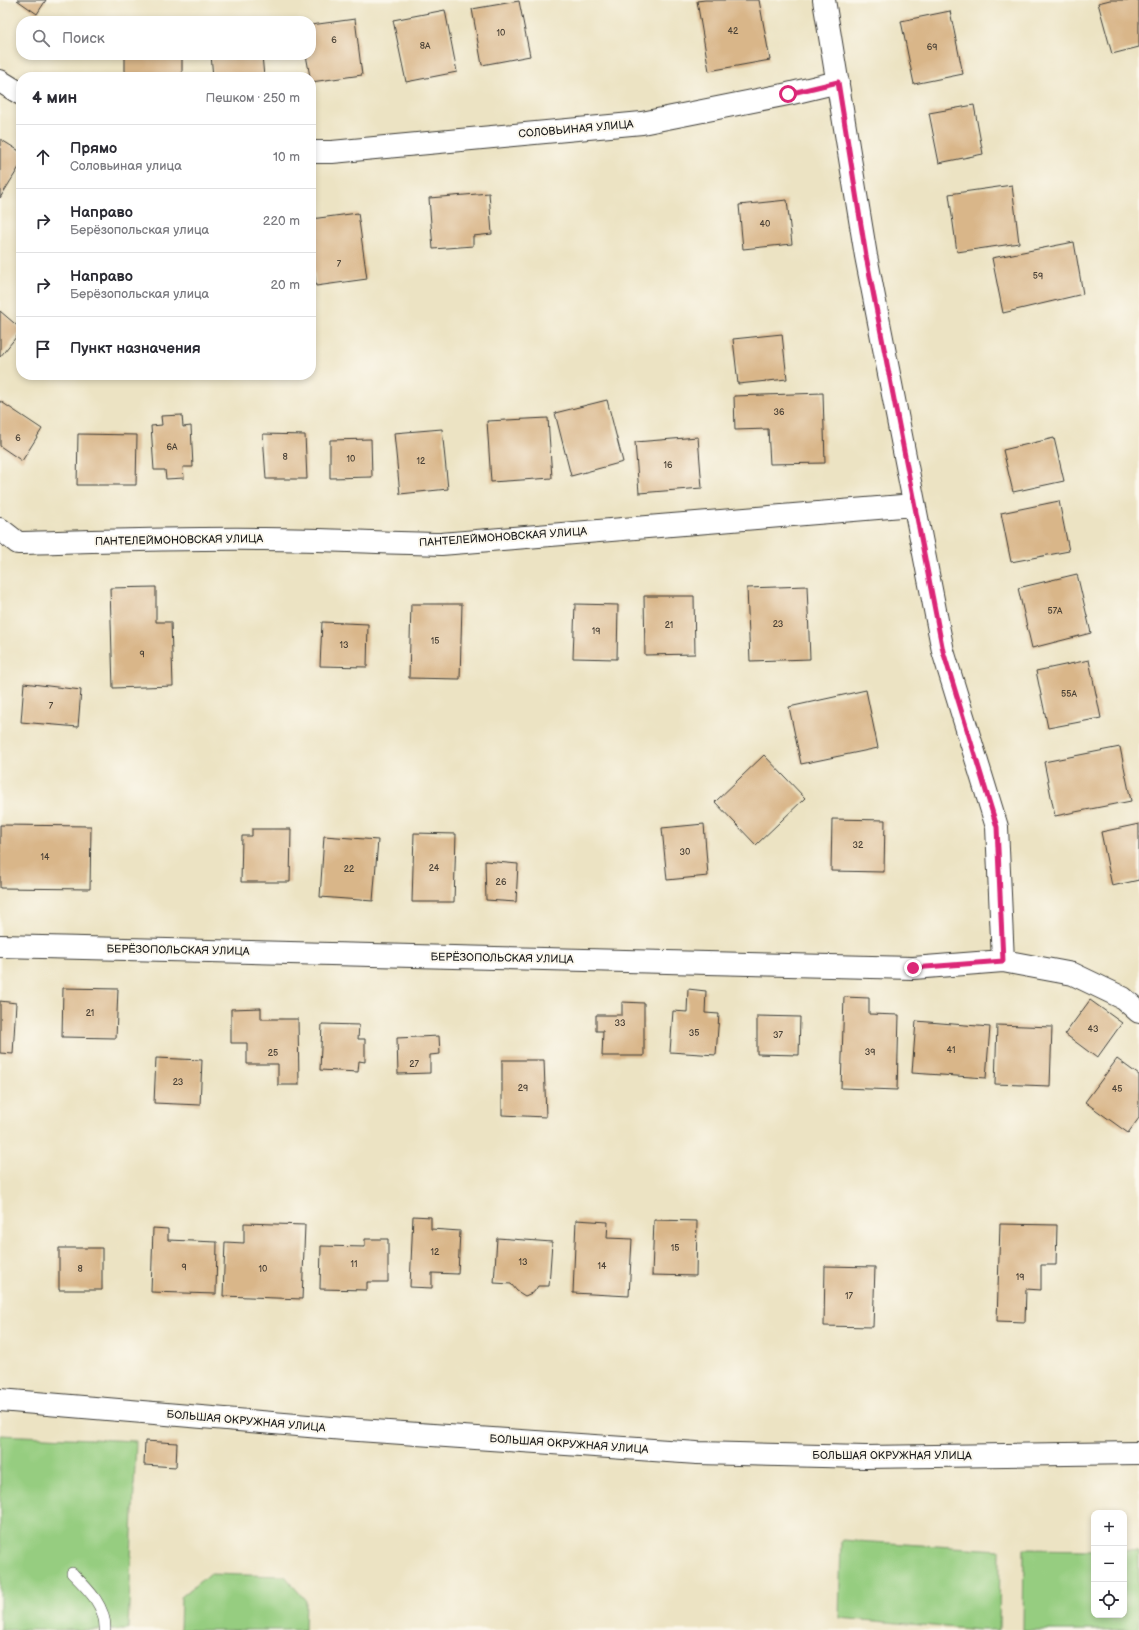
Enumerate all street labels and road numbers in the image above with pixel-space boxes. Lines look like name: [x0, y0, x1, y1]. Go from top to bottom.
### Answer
street label: СОЛОВЬИНАЯ УЛИЦА: [518, 117, 634, 141]
street label: ПАНТЕЛЕЙМОНОВСКАЯ УЛИЦА: [419, 525, 588, 549]
street label: ПАНТЕЛЕЙМОНОВСКАЯ УЛИЦА: [95, 532, 264, 548]
street label: БЕРЁЗОПОЛЬСКАЯ УЛИЦА: [106, 941, 250, 958]
street label: БЕРЁЗОПОЛЬСКАЯ УЛИЦА: [430, 949, 574, 966]
street label: БОЛЬШАЯ ОКРУЖНАЯ УЛИЦА: [166, 1408, 326, 1434]
street label: БОЛЬШАЯ ОКРУЖНАЯ УЛИЦА: [489, 1432, 649, 1456]
street label: БОЛЬШАЯ ОКРУЖНАЯ УЛИЦА: [812, 1449, 972, 1462]

